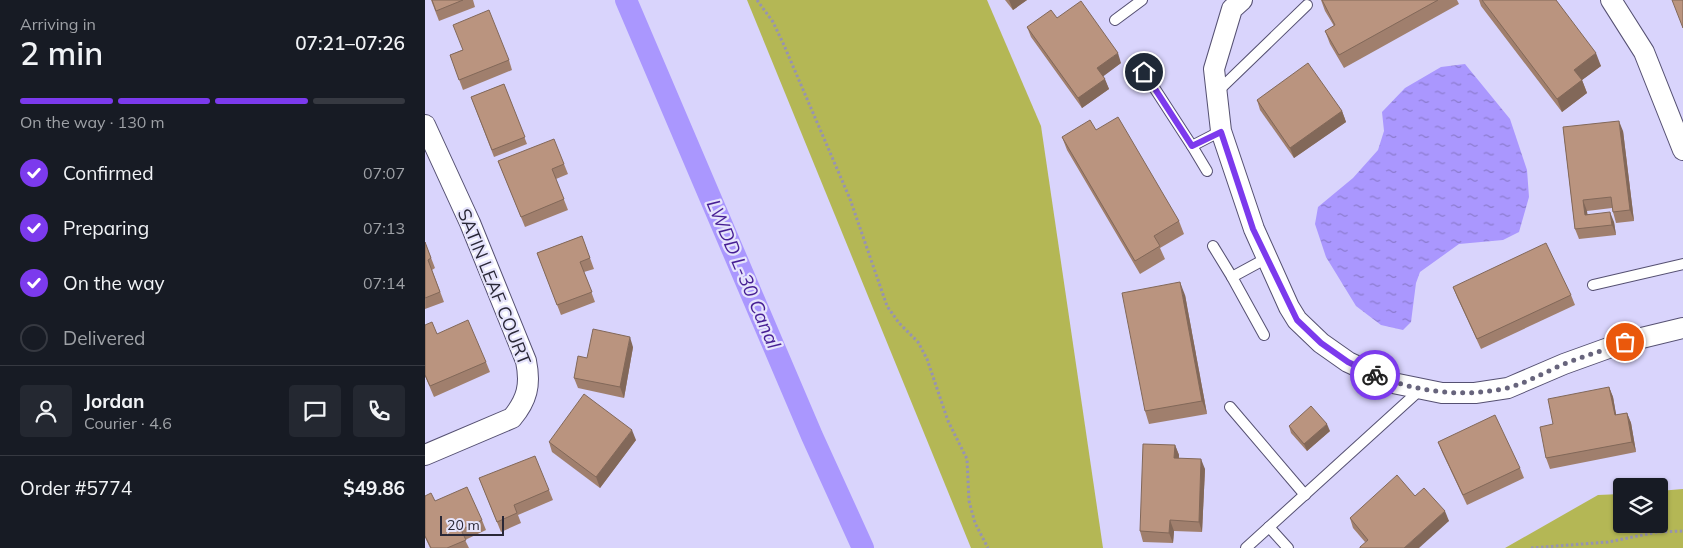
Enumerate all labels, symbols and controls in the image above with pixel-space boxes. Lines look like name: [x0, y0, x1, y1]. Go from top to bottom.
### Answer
text: Arriving in: [20, 14, 96, 34]
text: 07:21–07:26: [295, 31, 405, 55]
text: 2 min: [20, 33, 103, 73]
pin: [1123, 51, 1165, 93]
icon: home: [1130, 58, 1158, 86]
text: On the way · 130 m: [20, 112, 165, 132]
icon: check: [20, 159, 48, 187]
text: Confirmed: [63, 161, 154, 185]
text: 07:07: [363, 163, 405, 183]
water label: LWDD L-30 Canal: [702, 196, 786, 353]
street label: SATIN LEAF COURT: [453, 205, 536, 369]
icon: check: [20, 214, 48, 242]
text: Preparing: [63, 216, 149, 240]
text: 07:13: [363, 218, 405, 238]
icon: check: [20, 269, 48, 297]
text: On the way: [63, 271, 165, 295]
text: 07:14: [363, 273, 405, 293]
pin: [1604, 321, 1646, 363]
text: Delivered: [63, 326, 145, 350]
icon: bag: [1611, 328, 1639, 356]
courier: [1350, 350, 1400, 400]
icon: bike: [1361, 361, 1389, 389]
button: person: [20, 385, 72, 437]
button: chat: [289, 385, 341, 437]
button: phone: [353, 385, 405, 437]
text: Jordan: [84, 389, 144, 413]
text: Courier · 4.6: [84, 413, 172, 433]
text: Order #5774: [20, 476, 132, 500]
text: $49.86: [343, 476, 405, 500]
map controls: [1613, 478, 1668, 533]
button: layers: [1613, 478, 1668, 533]
scale bar: [440, 513, 504, 536]
text: 20 m: [447, 516, 480, 534]

